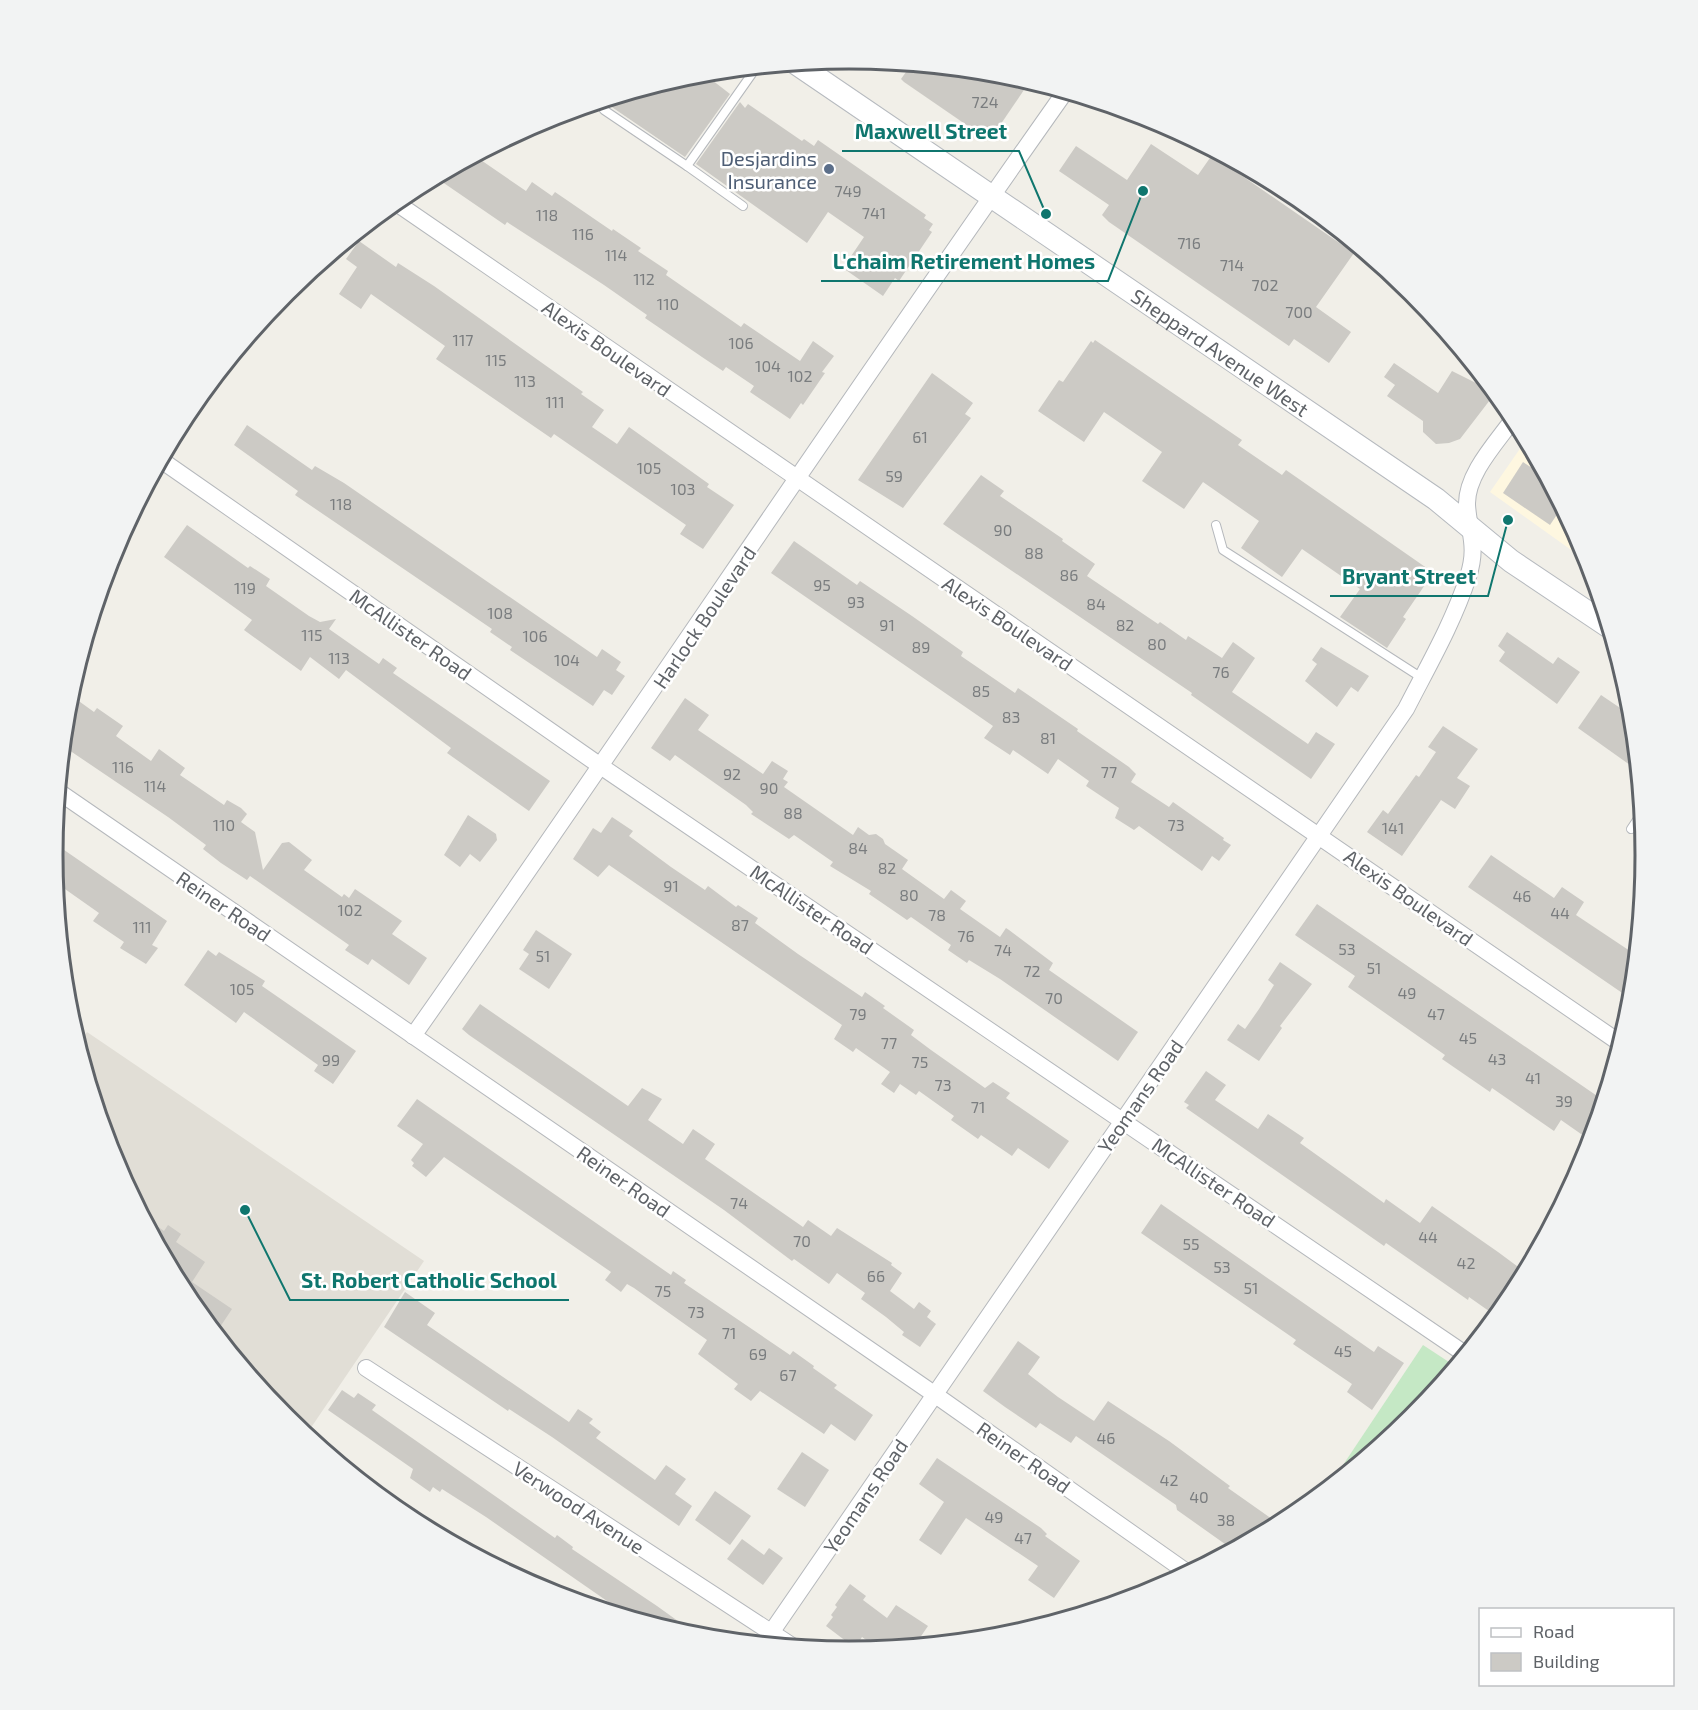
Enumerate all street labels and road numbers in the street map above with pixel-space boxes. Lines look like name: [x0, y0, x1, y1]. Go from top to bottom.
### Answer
street label: Sheppard Avenue West: [1127, 283, 1314, 421]
street label: Alexis Boulevard: [538, 295, 676, 401]
street label: Harlock Boulevard: [648, 541, 760, 693]
street label: Alexis Boulevard: [938, 571, 1078, 675]
street label: McAllister Road: [345, 583, 477, 685]
street label: Alexis Boulevard: [1340, 844, 1478, 950]
street label: McAllister Road: [746, 859, 878, 959]
street label: Reiner Road: [172, 866, 276, 946]
street label: Yeomans Road: [1092, 1035, 1188, 1157]
street label: McAllister Road: [1148, 1132, 1280, 1232]
street label: Reiner Road: [573, 1140, 675, 1222]
street label: Reiner Road: [973, 1416, 1075, 1498]
street label: Yeomans Road: [818, 1434, 912, 1558]
street label: Verwood Avenue: [509, 1456, 649, 1558]

